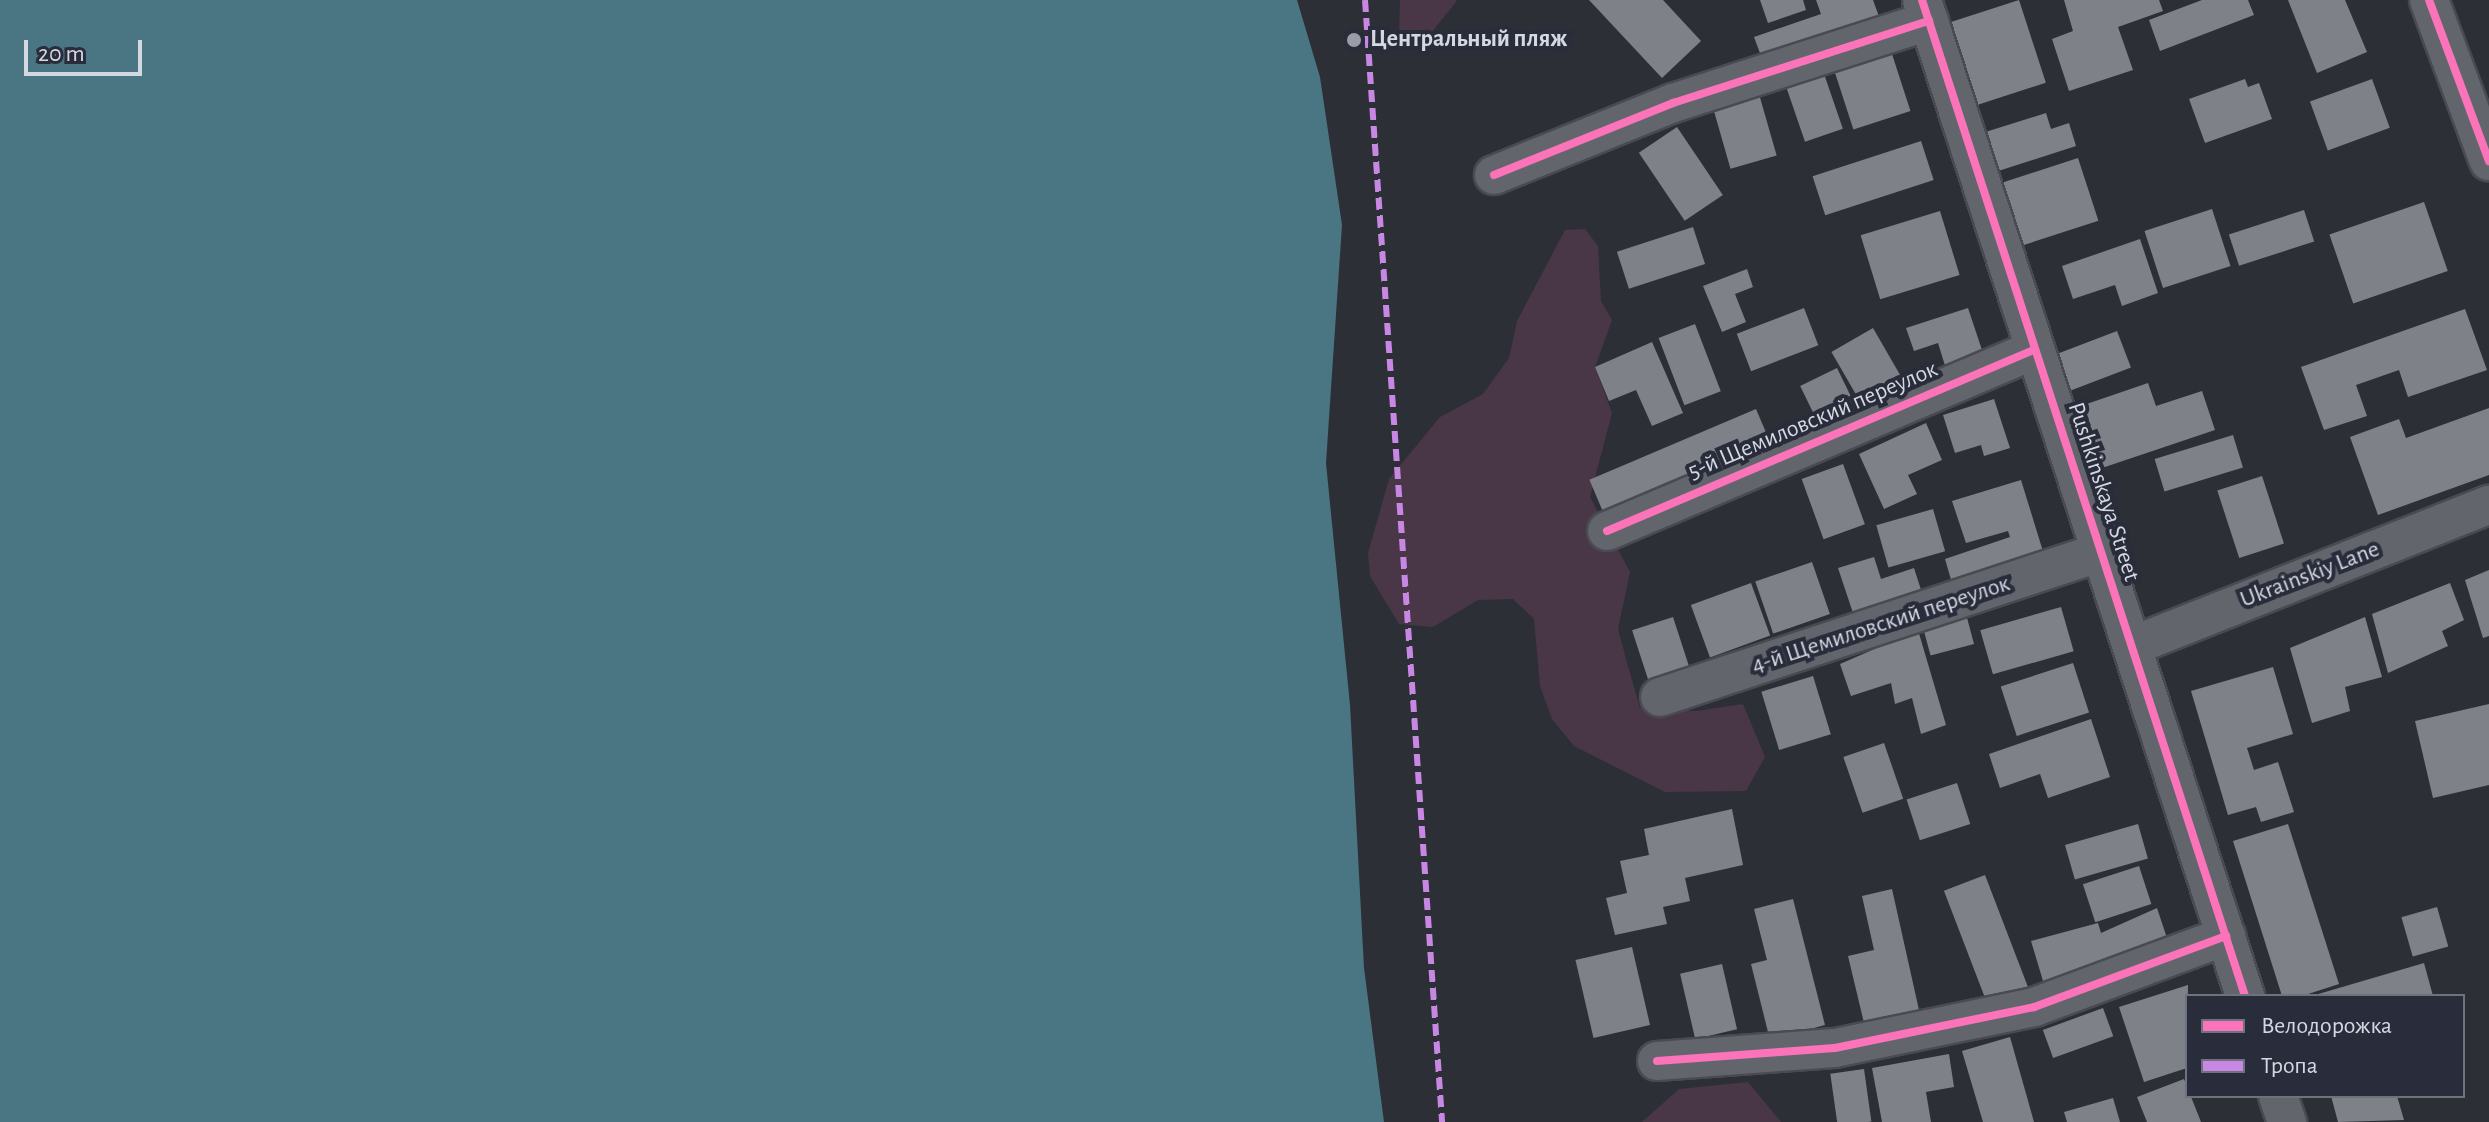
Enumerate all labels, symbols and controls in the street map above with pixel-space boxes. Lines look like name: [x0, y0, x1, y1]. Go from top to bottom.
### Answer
scale bar: [28, 24, 146, 74]
place label: Центральный пляж: [1370, 26, 1567, 54]
marker: Центральный пляж: [1345, 31, 1363, 49]
text: 20 m: [38, 42, 85, 66]
street label: 5-й Щемиловский переулок: [1684, 355, 1942, 487]
street label: Pushkinskaya Street: [2061, 399, 2145, 585]
street label: Ukrainskiy Lane: [2236, 535, 2384, 615]
street label: 4-й Щемиловский переулок: [1748, 570, 2014, 680]
legend: [2185, 994, 2465, 1098]
text: Велодорожка: [2261, 1014, 2392, 1038]
text: Тропа: [2261, 1054, 2318, 1078]

